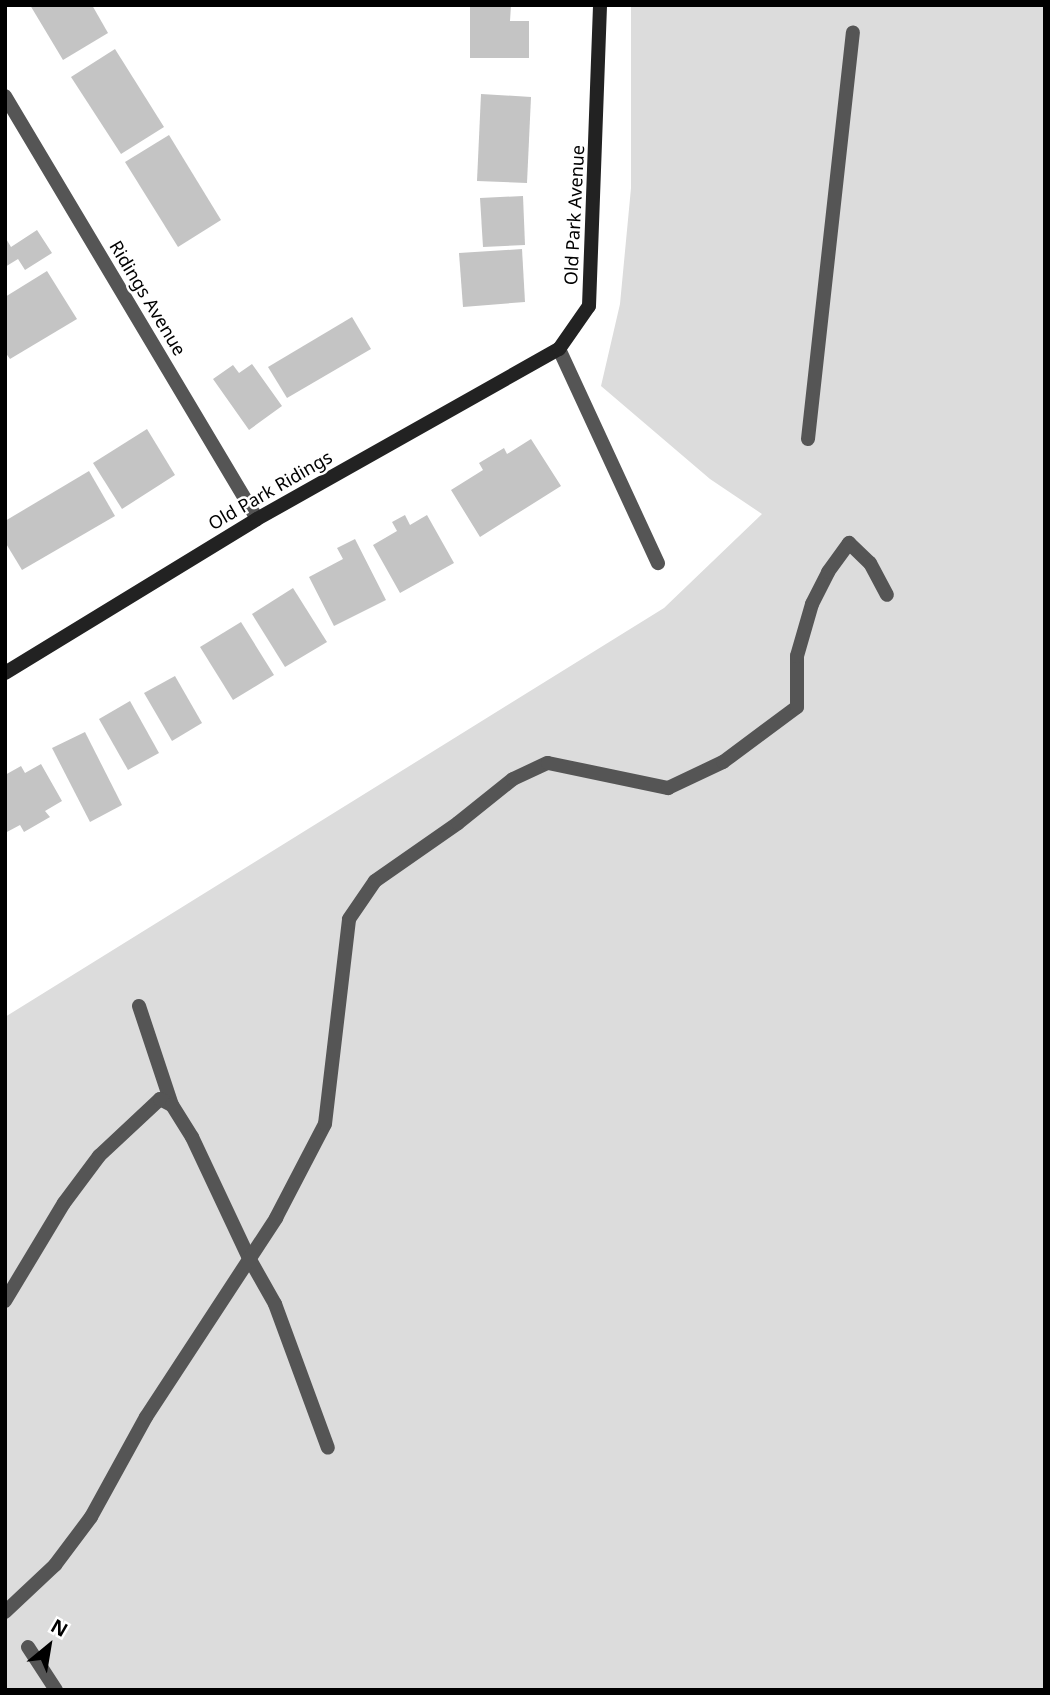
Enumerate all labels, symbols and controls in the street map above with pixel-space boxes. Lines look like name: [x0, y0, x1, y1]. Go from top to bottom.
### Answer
street label: Old Park Avenue: [560, 144, 588, 286]
street label: Ridings Avenue: [105, 237, 191, 359]
street label: Old Park Ridings: [204, 446, 336, 534]
north arrow: [14, 1611, 84, 1681]
text: N: [46, 1613, 73, 1643]

